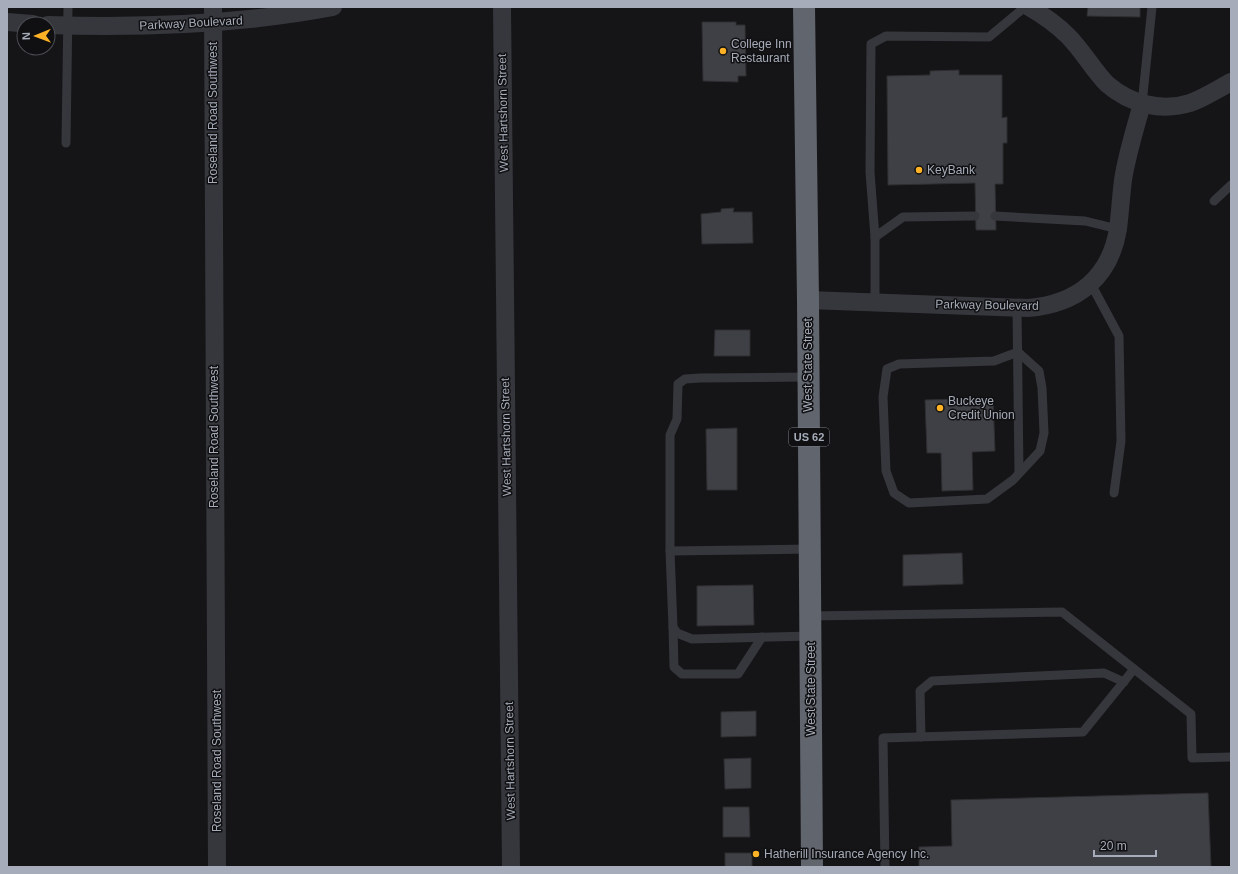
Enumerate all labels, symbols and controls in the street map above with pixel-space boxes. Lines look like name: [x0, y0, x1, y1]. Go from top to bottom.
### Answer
street label: Parkway Boulevard: [139, 13, 243, 33]
north arrow: [16, 16, 56, 56]
text: N: [20, 32, 32, 40]
place label: College Inn Restaurant: [731, 37, 792, 65]
street label: Roseland Road Southwest: [206, 41, 220, 184]
marker: College Inn Restaurant: [718, 46, 728, 56]
street label: West Hartshorn Street: [495, 53, 511, 172]
place label: KeyBank: [927, 163, 976, 177]
marker: KeyBank: [914, 165, 924, 175]
street label: Parkway Boulevard: [935, 297, 1039, 313]
street label: West State Street: [801, 317, 815, 412]
street label: Roseland Road Southwest: [207, 365, 221, 508]
street label: West Hartshorn Street: [498, 377, 514, 496]
place label: Buckeye Credit Union: [948, 394, 1015, 422]
marker: Buckeye Credit Union: [935, 403, 945, 413]
road number: US 62: [789, 428, 829, 446]
street label: West State Street: [804, 641, 818, 736]
street label: Roseland Road Southwest: [210, 689, 224, 832]
street label: West Hartshorn Street: [502, 701, 518, 820]
scale bar: [1094, 832, 1156, 858]
text: 20 m: [1100, 839, 1127, 853]
place label: Hatherill Insurance Agency Inc.: [764, 847, 929, 861]
marker: Hatherill Insurance Agency Inc.: [751, 849, 761, 859]

